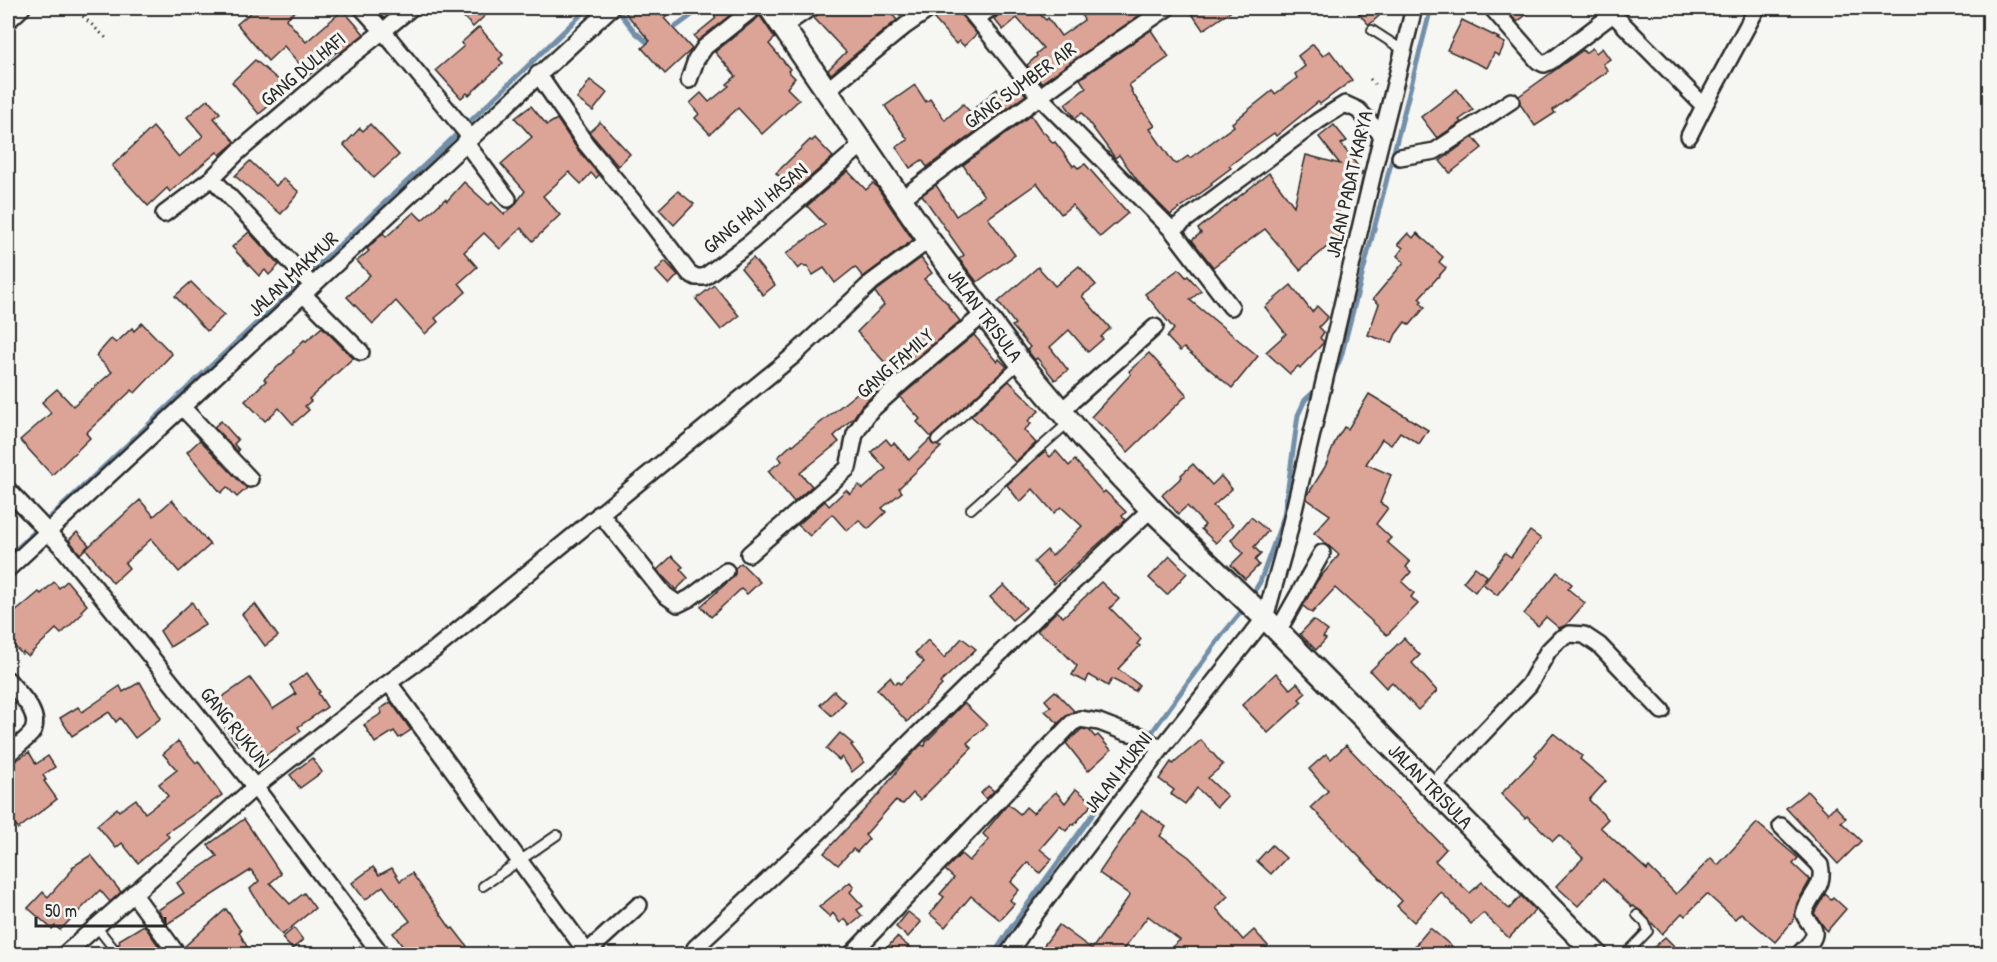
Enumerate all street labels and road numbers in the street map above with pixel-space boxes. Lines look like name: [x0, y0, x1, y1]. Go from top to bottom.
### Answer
street label: GANG DULHAFI: [254, 25, 351, 112]
street label: GANG SUMBER AIR: [958, 35, 1081, 134]
street label: JALAN PADAT KARYA: [1318, 107, 1379, 260]
street label: GANG HAJI HASAN: [697, 156, 813, 259]
street label: JALAN MAKMUR: [242, 225, 343, 322]
street label: JALAN TRISULA: [942, 263, 1029, 367]
street label: GANG FAMILY: [850, 321, 939, 404]
street label: GANG RUKUN: [195, 681, 276, 773]
street label: JALAN MURNI: [1077, 725, 1158, 818]
street label: JALAN TRISULA: [1383, 737, 1479, 835]

